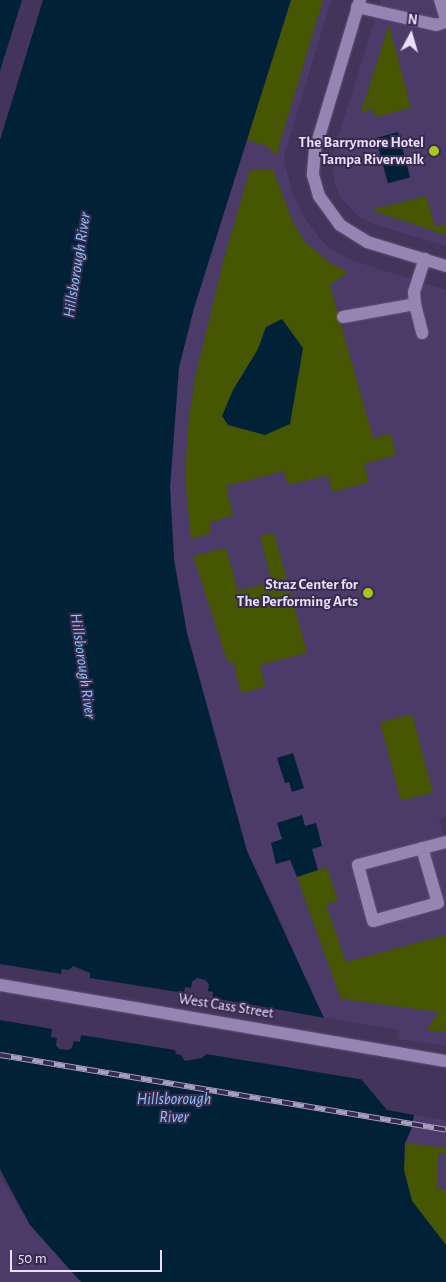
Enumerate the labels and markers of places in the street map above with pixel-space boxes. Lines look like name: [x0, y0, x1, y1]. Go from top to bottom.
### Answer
place label: The Barrymore Hotel Tampa Riverwalk: [299, 133, 424, 168]
marker: The Barrymore Hotel Tampa Riverwalk: [428, 145, 440, 157]
place label: Straz Center for The Performing Arts: [237, 575, 358, 610]
marker: Straz Center for The Performing Arts: [362, 587, 374, 599]

